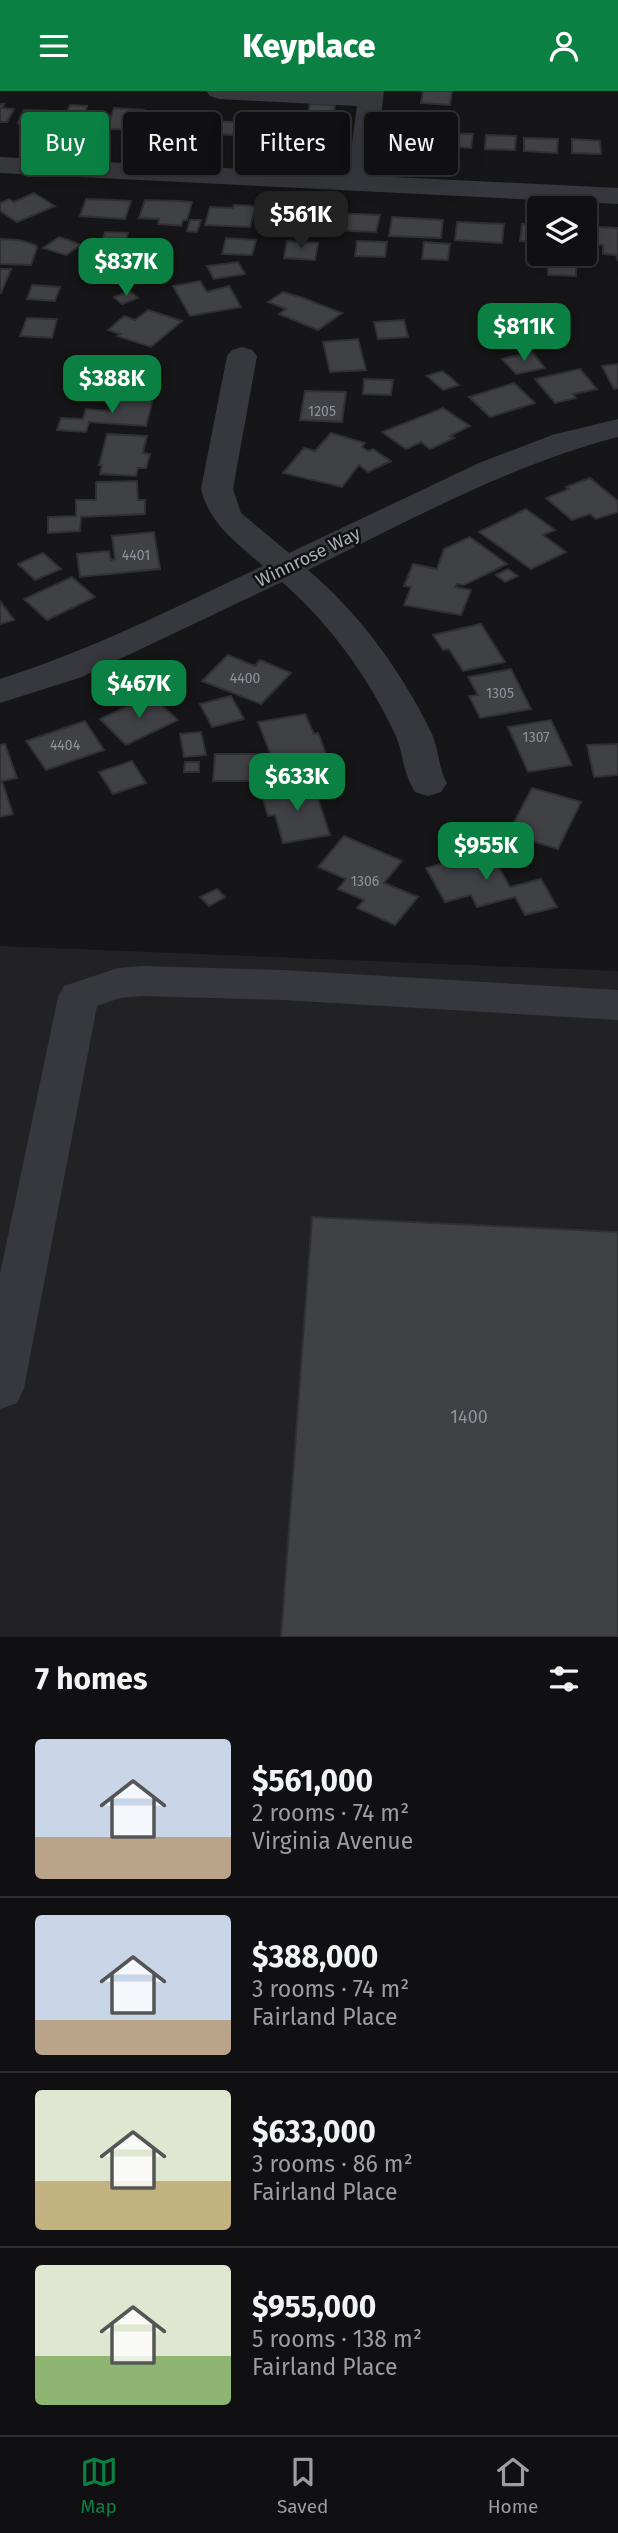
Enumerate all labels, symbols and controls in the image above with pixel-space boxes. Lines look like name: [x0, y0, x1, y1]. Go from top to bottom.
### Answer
icon: menu: [35, 27, 73, 65]
text: Keyplace: [243, 27, 375, 65]
icon: person: [545, 27, 583, 65]
chip: Buy: [21, 112, 109, 175]
chip: Rent: [123, 112, 221, 175]
chip: Filters: [235, 112, 350, 175]
chip: New: [364, 112, 458, 175]
pin: $561K: [252, 191, 350, 251]
map controls: [527, 196, 597, 266]
button: layers: [527, 196, 597, 266]
text: $561K: [270, 200, 332, 228]
pin: $837K: [77, 239, 175, 298]
text: $837K: [94, 247, 158, 275]
pin: $811K: [475, 303, 573, 363]
text: $811K: [494, 312, 554, 340]
pin: $388K: [63, 355, 161, 415]
text: $388K: [79, 364, 145, 392]
house number: 1205: [308, 403, 336, 420]
street label: Winnrose Way: [252, 522, 364, 592]
house number: 4401: [122, 547, 150, 564]
pin: $467K: [90, 661, 188, 720]
text: $467K: [107, 669, 171, 697]
house number: 4400: [230, 670, 260, 687]
house number: 1305: [486, 685, 514, 702]
house number: 1307: [523, 729, 549, 746]
house number: 4404: [50, 737, 81, 754]
pin: $633K: [248, 753, 346, 813]
text: $633K: [265, 762, 329, 790]
pin: $955K: [437, 823, 535, 882]
text: $955K: [454, 831, 518, 859]
house number: 1306: [351, 873, 379, 890]
house number: 1400: [450, 1406, 488, 1428]
icon: filters: [545, 1660, 583, 1698]
text: 7 homes: [35, 1661, 147, 1697]
text: $561,000: [252, 1763, 373, 1799]
icon: home: [91, 1767, 175, 1851]
text: 2 rooms · 74 m²: [252, 1799, 409, 1827]
text: Virginia Avenue: [252, 1827, 413, 1855]
text: $388,000: [252, 1939, 378, 1975]
icon: home: [91, 1943, 175, 2027]
text: 3 rooms · 74 m²: [252, 1975, 409, 2003]
text: Fairland Place: [252, 2003, 398, 2031]
text: $633,000: [252, 2114, 376, 2150]
icon: home: [91, 2118, 175, 2202]
text: 3 rooms · 86 m²: [252, 2150, 413, 2178]
text: Fairland Place: [252, 2178, 398, 2206]
text: $955,000: [252, 2289, 376, 2325]
icon: home: [91, 2293, 175, 2377]
text: 5 rooms · 138 m²: [252, 2325, 422, 2353]
text: Fairland Place: [252, 2353, 398, 2381]
tab: Map: [80, 2453, 118, 2518]
tab: Saved: [277, 2453, 328, 2518]
tab: Home: [488, 2453, 538, 2518]

